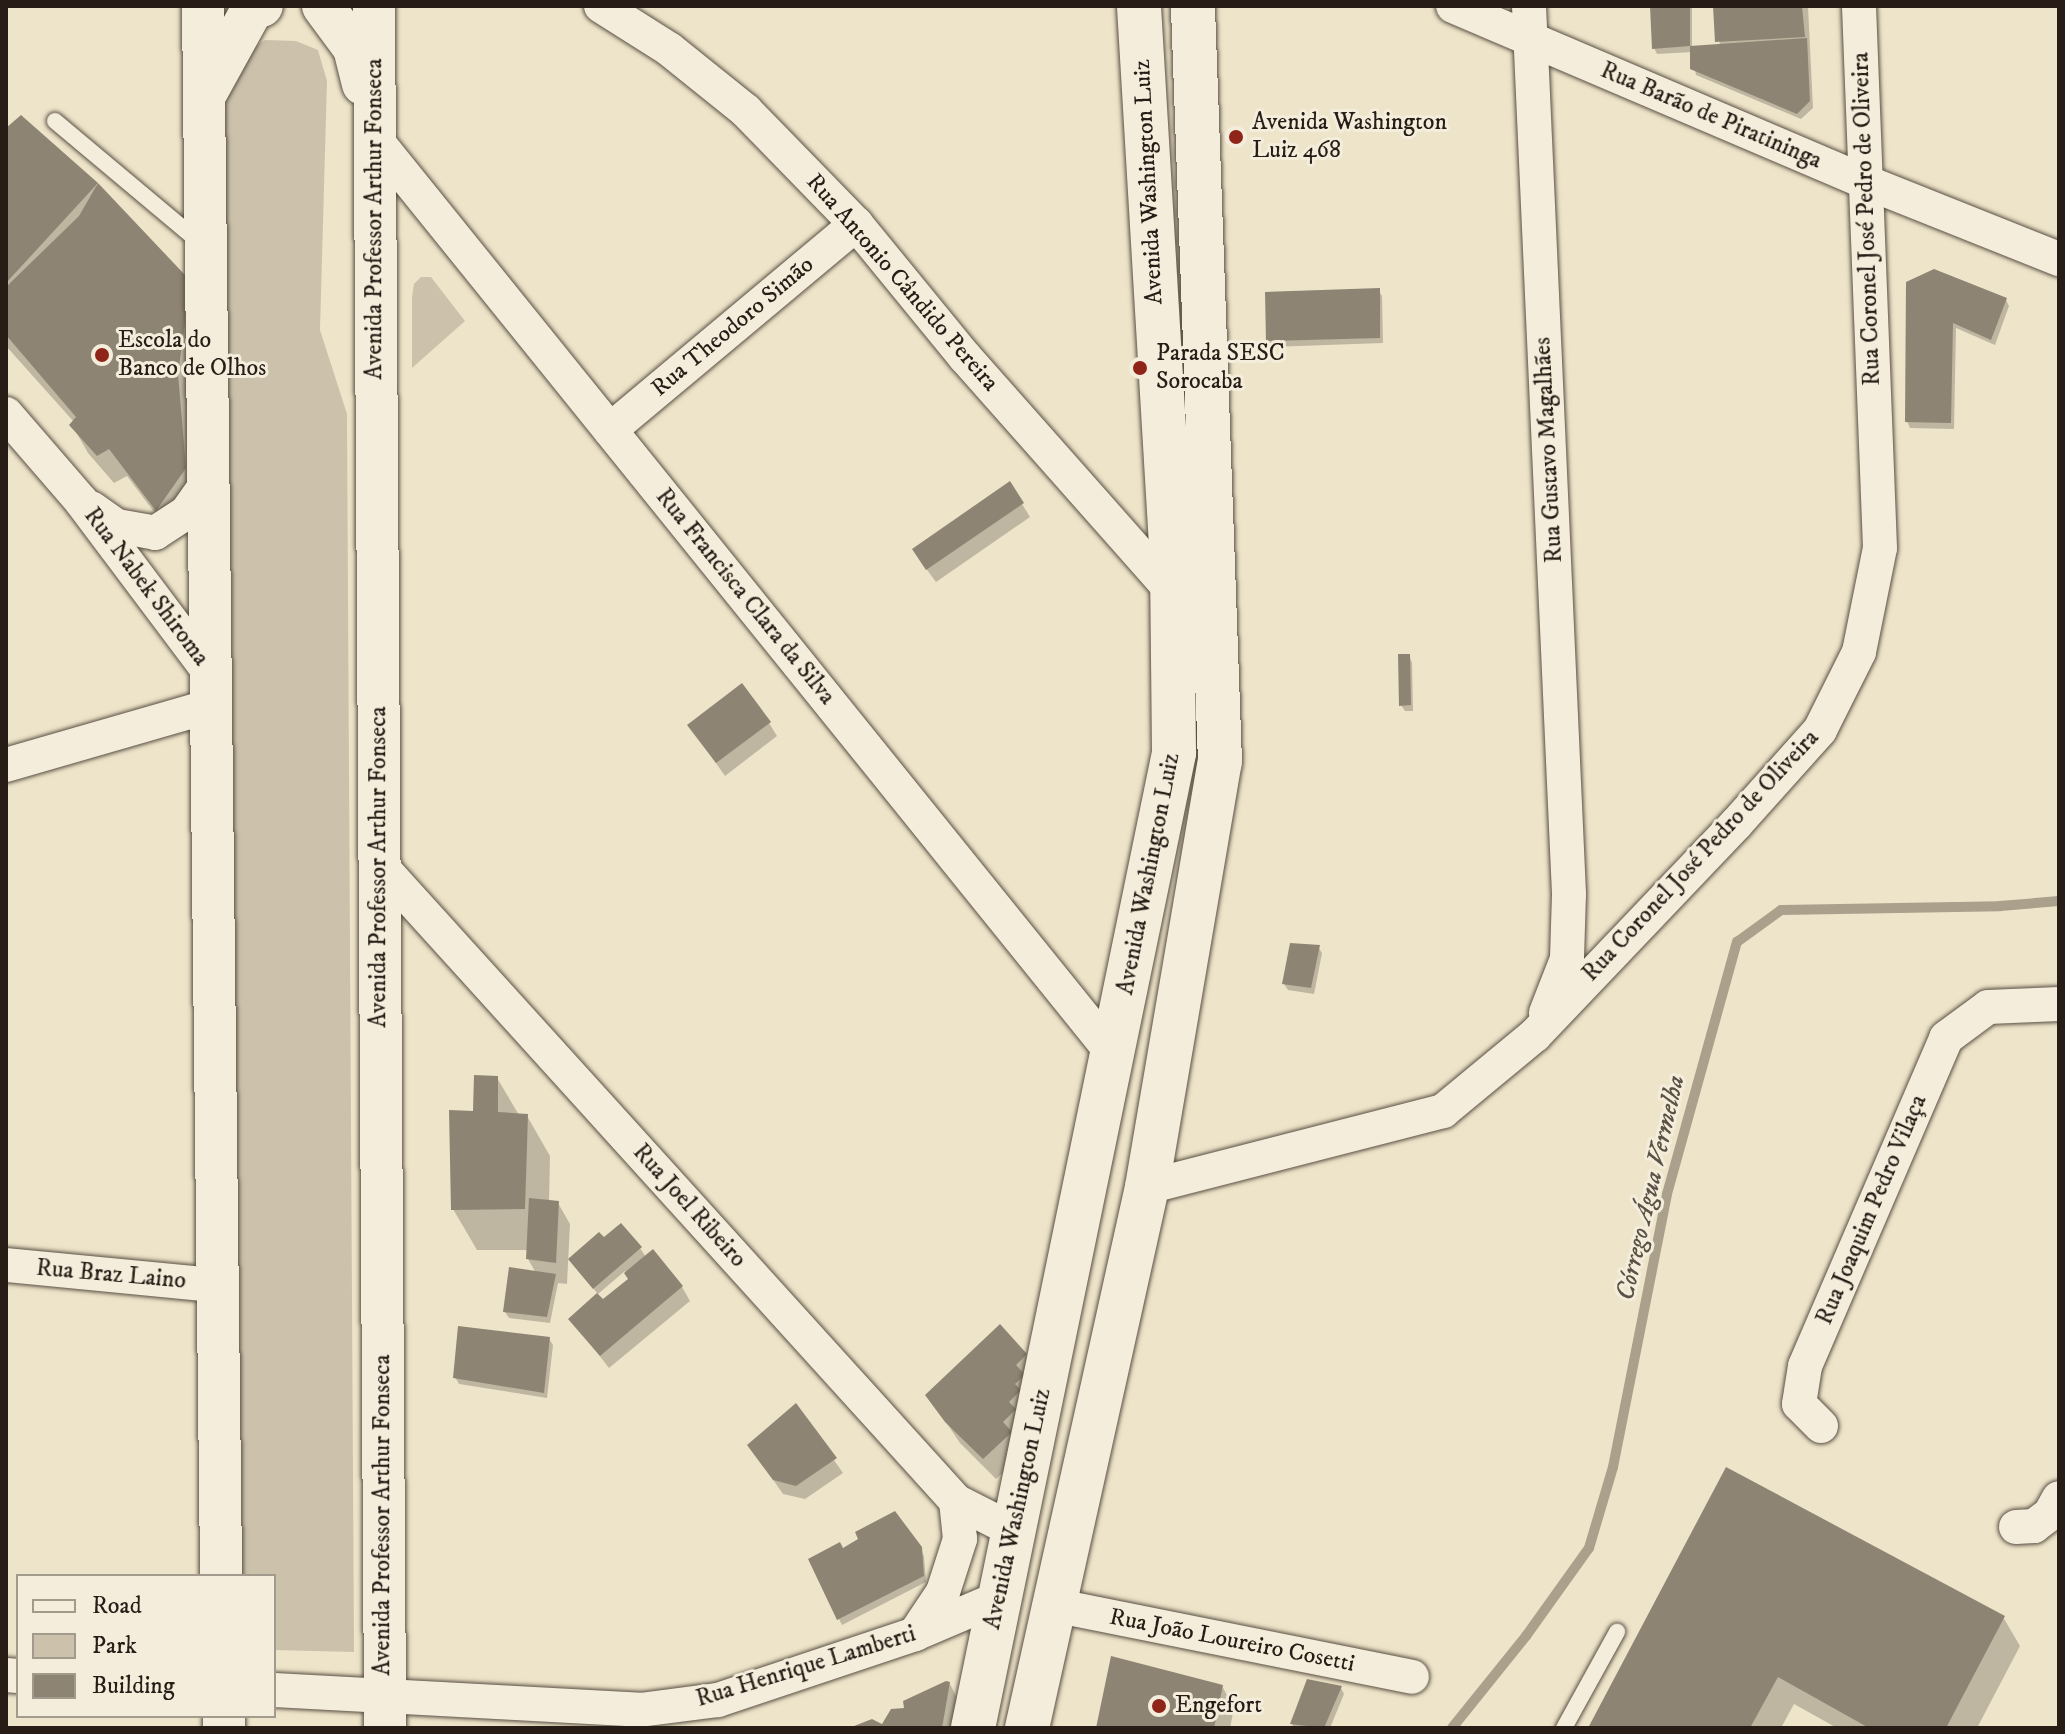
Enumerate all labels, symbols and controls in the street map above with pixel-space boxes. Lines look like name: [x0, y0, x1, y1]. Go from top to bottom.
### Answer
street label: Rua Coronel José Pedro de Oliveira: [1847, 52, 1887, 386]
street label: Rua Barão de Piratininga: [1596, 56, 1826, 176]
street label: Avenida Professor Arthur Fonseca: [361, 58, 389, 380]
street label: Avenida Washington Luiz: [1128, 59, 1170, 305]
place label: Avenida Washington Luiz 468: [1252, 109, 1447, 165]
marker: Avenida Washington Luiz 468: [1227, 128, 1245, 146]
street label: Rua Antonio Cândido Pereira: [800, 168, 1004, 398]
street label: Rua Theodoro Simão: [646, 251, 820, 403]
place label: Escola do Banco de Olhos: [118, 327, 266, 383]
street label: Rua Gustavo Magalhães: [1529, 336, 1569, 564]
place label: Parada SESC Sorocaba: [1156, 340, 1285, 396]
marker: Escola do Banco de Olhos: [93, 346, 111, 364]
marker: Parada SESC Sorocaba: [1131, 359, 1149, 377]
street label: Rua Francisca Clara da Silva: [649, 483, 841, 711]
street label: Rua Nabek Shiroma: [77, 502, 215, 672]
street label: Avenida Professor Arthur Fonseca: [365, 706, 393, 1028]
street label: Rua Coronel José Pedro de Oliveira: [1577, 724, 1825, 988]
street label: Avenida Washington Luiz: [1111, 751, 1187, 997]
water label: Córrego Água Vermelha: [1610, 1072, 1692, 1304]
street label: Rua Joaquim Pedro Vilaça: [1810, 1091, 1934, 1329]
street label: Rua Joel Ribeiro: [626, 1138, 752, 1274]
street label: Rua Braz Laino: [35, 1254, 187, 1296]
street label: Avenida Professor Arthur Fonseca: [369, 1354, 397, 1676]
street label: Avenida Washington Luiz: [978, 1386, 1058, 1632]
legend: [16, 1574, 276, 1718]
text: Road: [92, 1591, 142, 1621]
street label: Rua João Loureiro Cosetti: [1107, 1603, 1357, 1679]
street label: Rua Henrique Lamberti: [693, 1620, 919, 1714]
text: Park: [92, 1631, 137, 1661]
text: Building: [92, 1671, 175, 1701]
place label: Engefort: [1175, 1692, 1262, 1720]
marker: Engefort: [1150, 1697, 1168, 1715]

